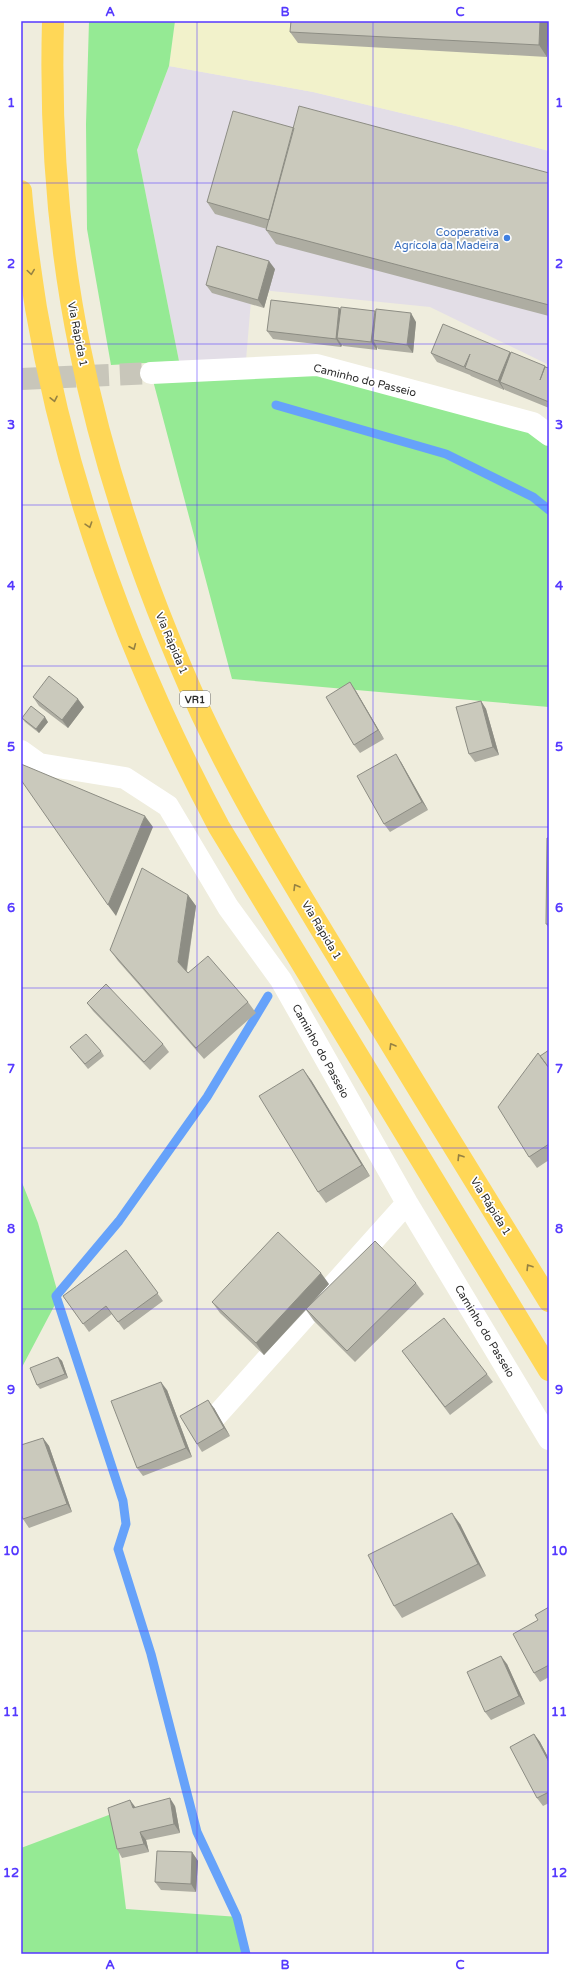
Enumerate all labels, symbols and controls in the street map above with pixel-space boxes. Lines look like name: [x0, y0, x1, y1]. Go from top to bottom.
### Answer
text: A: [105, 4, 115, 20]
text: B: [280, 4, 290, 20]
text: C: [455, 4, 465, 20]
text: 1: [7, 95, 15, 111]
text: 1: [555, 95, 563, 111]
place label: Cooperativa Agrícola da Madeira: [394, 226, 499, 252]
marker: Cooperativa Agrícola da Madeira: [502, 233, 512, 243]
text: 2: [7, 256, 15, 272]
text: 2: [555, 256, 563, 272]
one-way arrow: [26, 268, 35, 275]
street label: Via Rápida 1: [65, 301, 90, 368]
street label: Caminho do Passeio: [312, 361, 418, 400]
one-way arrow: [50, 396, 58, 402]
text: 3: [7, 417, 15, 433]
text: 3: [555, 417, 563, 433]
one-way arrow: [84, 521, 93, 528]
text: 4: [7, 578, 16, 594]
text: 4: [555, 578, 564, 594]
street label: Via Rápida 1: [153, 610, 190, 676]
one-way arrow: [128, 642, 136, 650]
road number: VR1: [180, 691, 210, 707]
text: 5: [7, 739, 15, 755]
text: 5: [555, 739, 563, 755]
one-way arrow: [293, 884, 300, 891]
street label: Via Rápida 1: [299, 899, 344, 962]
text: 6: [7, 900, 15, 916]
text: 6: [555, 900, 563, 916]
street label: Caminho do Passeio: [289, 1002, 352, 1101]
one-way arrow: [390, 1043, 397, 1050]
text: 7: [7, 1061, 15, 1077]
text: 7: [555, 1061, 563, 1077]
one-way arrow: [458, 1154, 465, 1161]
street label: Via Rápida 1: [468, 1175, 514, 1238]
text: 8: [7, 1221, 15, 1237]
text: 8: [555, 1221, 563, 1237]
one-way arrow: [526, 1265, 533, 1272]
street label: Caminho do Passeio: [452, 1283, 517, 1380]
text: 9: [7, 1382, 15, 1398]
text: 9: [555, 1382, 563, 1398]
text: 10: [3, 1543, 19, 1559]
text: 10: [551, 1543, 567, 1559]
text: 11: [3, 1704, 19, 1720]
text: 11: [551, 1704, 567, 1720]
text: 12: [3, 1865, 19, 1881]
text: 12: [551, 1865, 567, 1881]
text: A: [105, 1957, 115, 1973]
text: B: [280, 1957, 290, 1973]
text: C: [455, 1957, 465, 1973]

